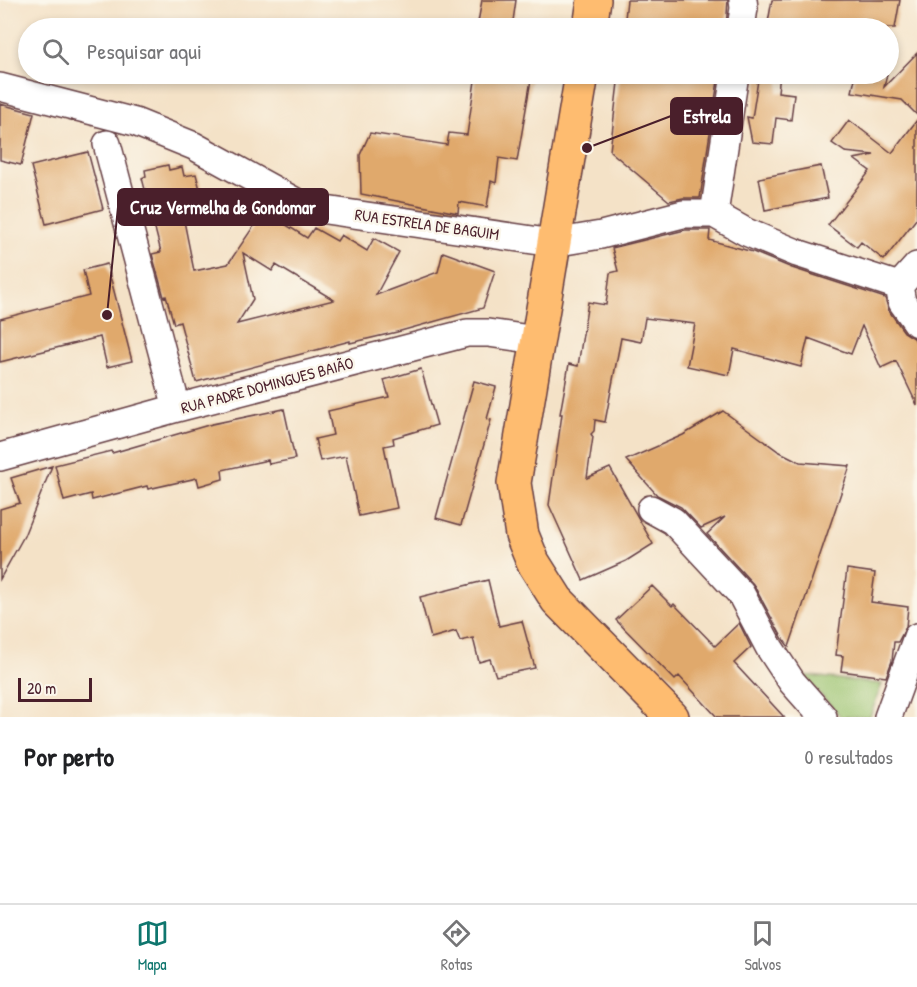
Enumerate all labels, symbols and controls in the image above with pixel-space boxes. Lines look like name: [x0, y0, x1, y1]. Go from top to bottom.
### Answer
search box: [18, 18, 899, 84]
icon: search: [39, 35, 72, 68]
text: Pesquisar aqui: [87, 36, 202, 66]
callout: Estrela: [671, 98, 742, 134]
text: Estrela: [683, 104, 731, 129]
callout: Cruz Vermelha de Gondomar: [118, 189, 328, 225]
text: Cruz Vermelha de Gondomar: [130, 195, 316, 220]
street label: RUA ESTRELA DE BAGUIM: [354, 203, 500, 245]
street label: RUA PADRE DOMINGUES BAIÃO: [178, 351, 356, 419]
scale bar: [18, 675, 92, 702]
text: 20 m: [27, 677, 56, 699]
text: Por perto: [24, 739, 114, 774]
text: 0 resultados: [804, 743, 893, 770]
tab: Mapa: [136, 917, 169, 975]
tab: Rotas: [440, 917, 473, 975]
tab: Salvos: [744, 917, 781, 975]

